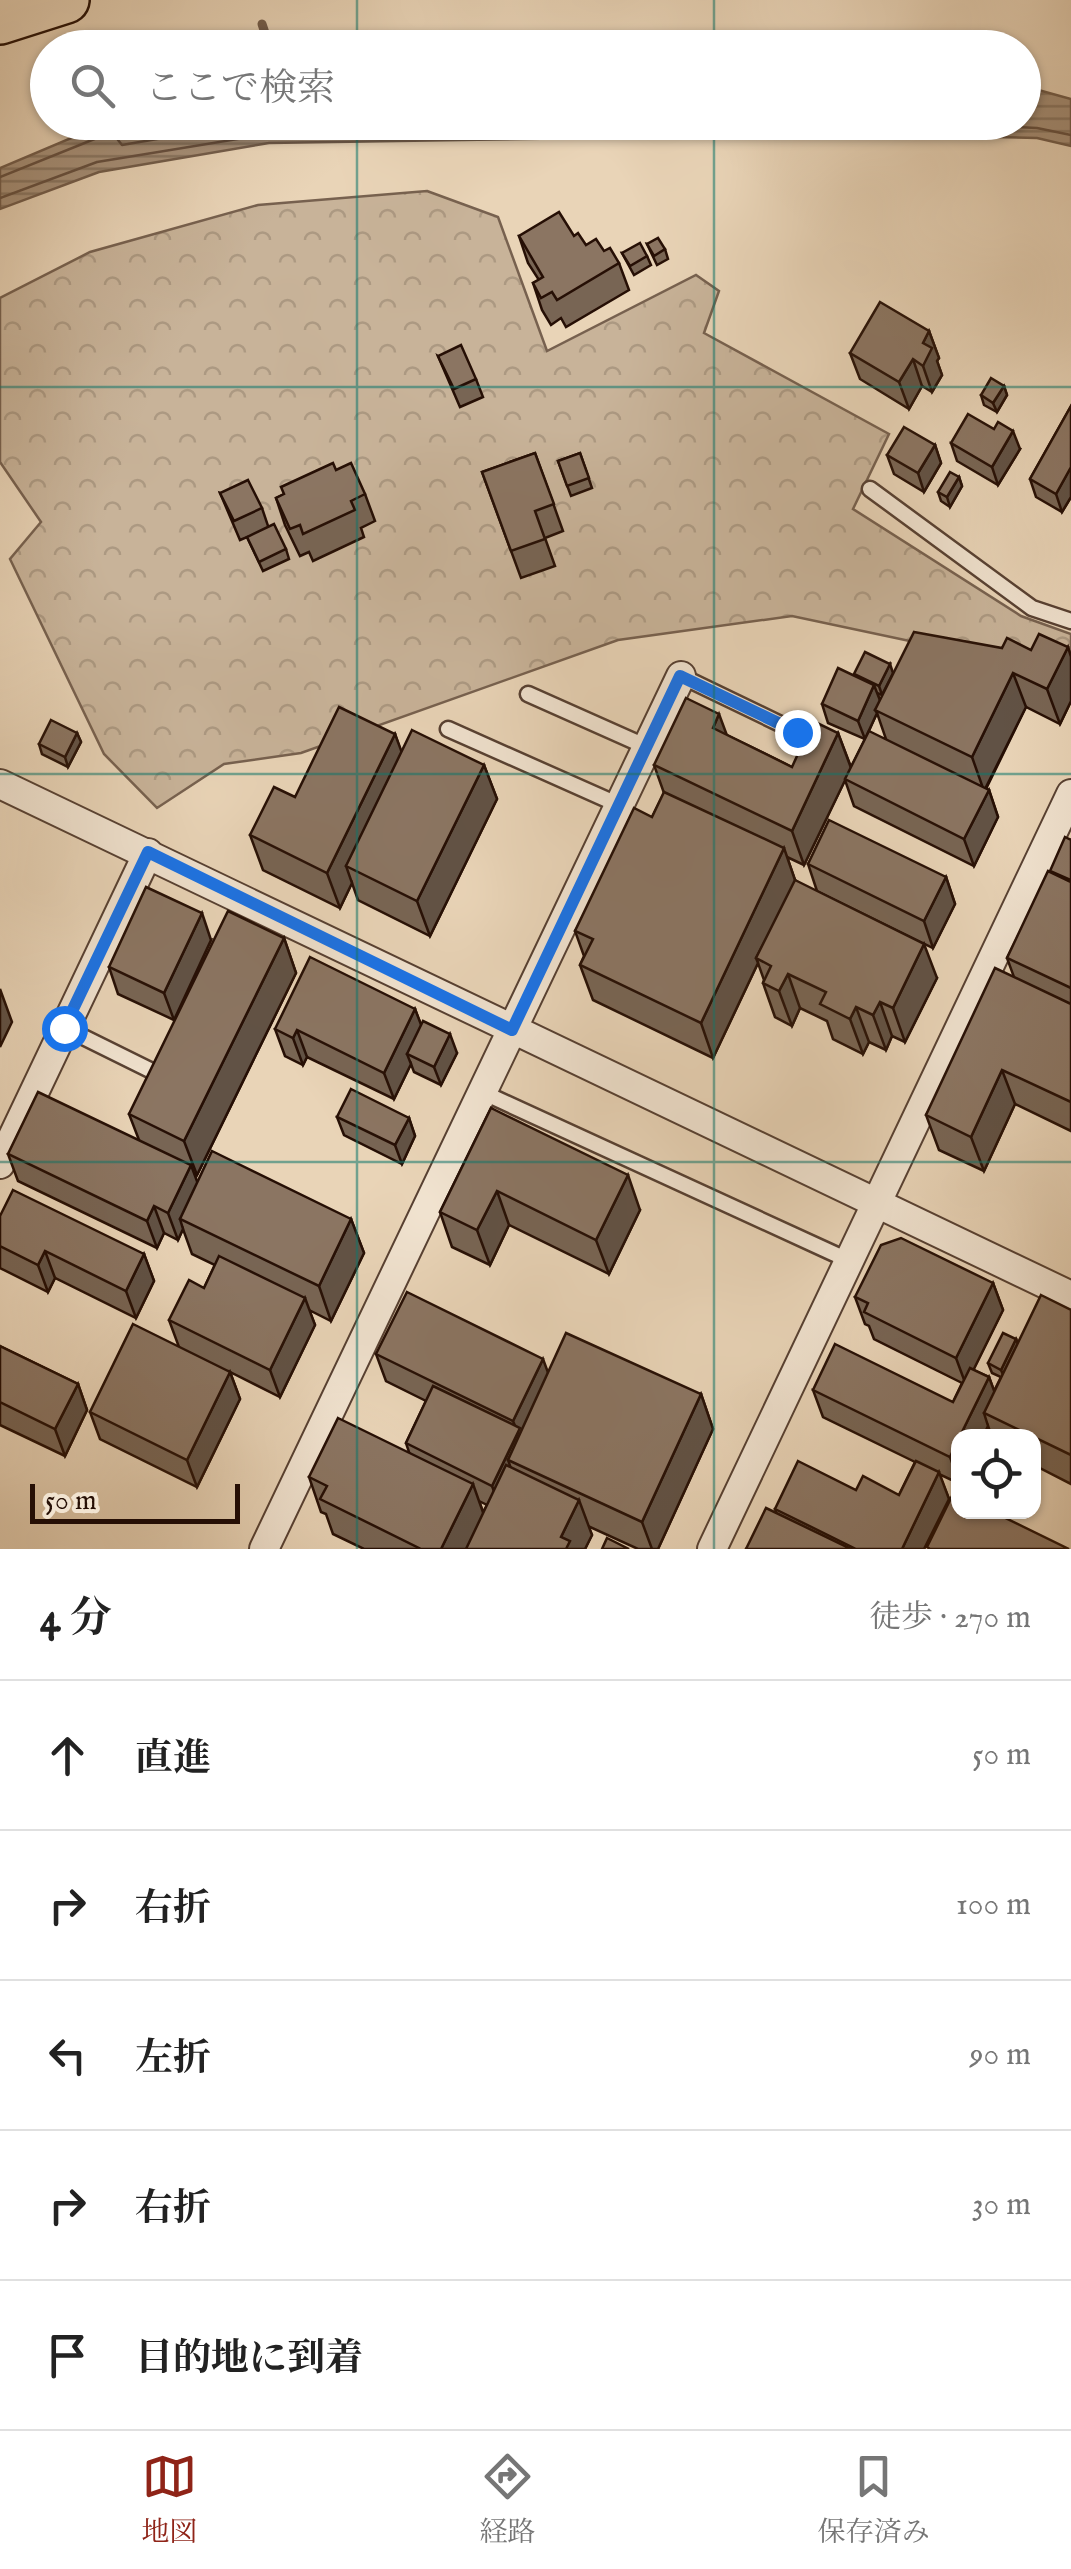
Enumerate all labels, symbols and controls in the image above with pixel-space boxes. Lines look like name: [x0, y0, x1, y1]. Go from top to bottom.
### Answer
search box: [30, 30, 1041, 140]
icon: search: [65, 58, 120, 113]
text: ここで検索: [145, 66, 335, 114]
route end: [775, 710, 821, 756]
route start: [42, 1006, 88, 1052]
map controls: [951, 1429, 1041, 1519]
button: locate: [951, 1429, 1041, 1519]
scale bar: [30, 1479, 240, 1523]
text: 50 m: [45, 1484, 97, 1519]
text: 4 分: [40, 1593, 112, 1646]
text: 徒歩 · 270 m: [869, 1598, 1031, 1639]
icon: ahead: [40, 1728, 95, 1783]
text: 50 m: [972, 1735, 1031, 1776]
text: 直進: [135, 1736, 211, 1784]
icon: right: [40, 1878, 95, 1933]
text: 100 m: [956, 1885, 1031, 1926]
text: 右折: [135, 1886, 211, 1934]
icon: left: [40, 2028, 95, 2083]
text: 90 m: [970, 2035, 1031, 2076]
text: 左折: [135, 2036, 211, 2084]
icon: right: [40, 2178, 95, 2233]
text: 30 m: [972, 2185, 1031, 2226]
text: 右折: [135, 2186, 211, 2234]
icon: arrive: [40, 2328, 95, 2383]
text: 目的地に到着: [135, 2336, 363, 2384]
tab: 地図: [141, 2449, 197, 2551]
tab: 経路: [479, 2449, 536, 2551]
tab: 保存済み: [818, 2449, 930, 2551]

